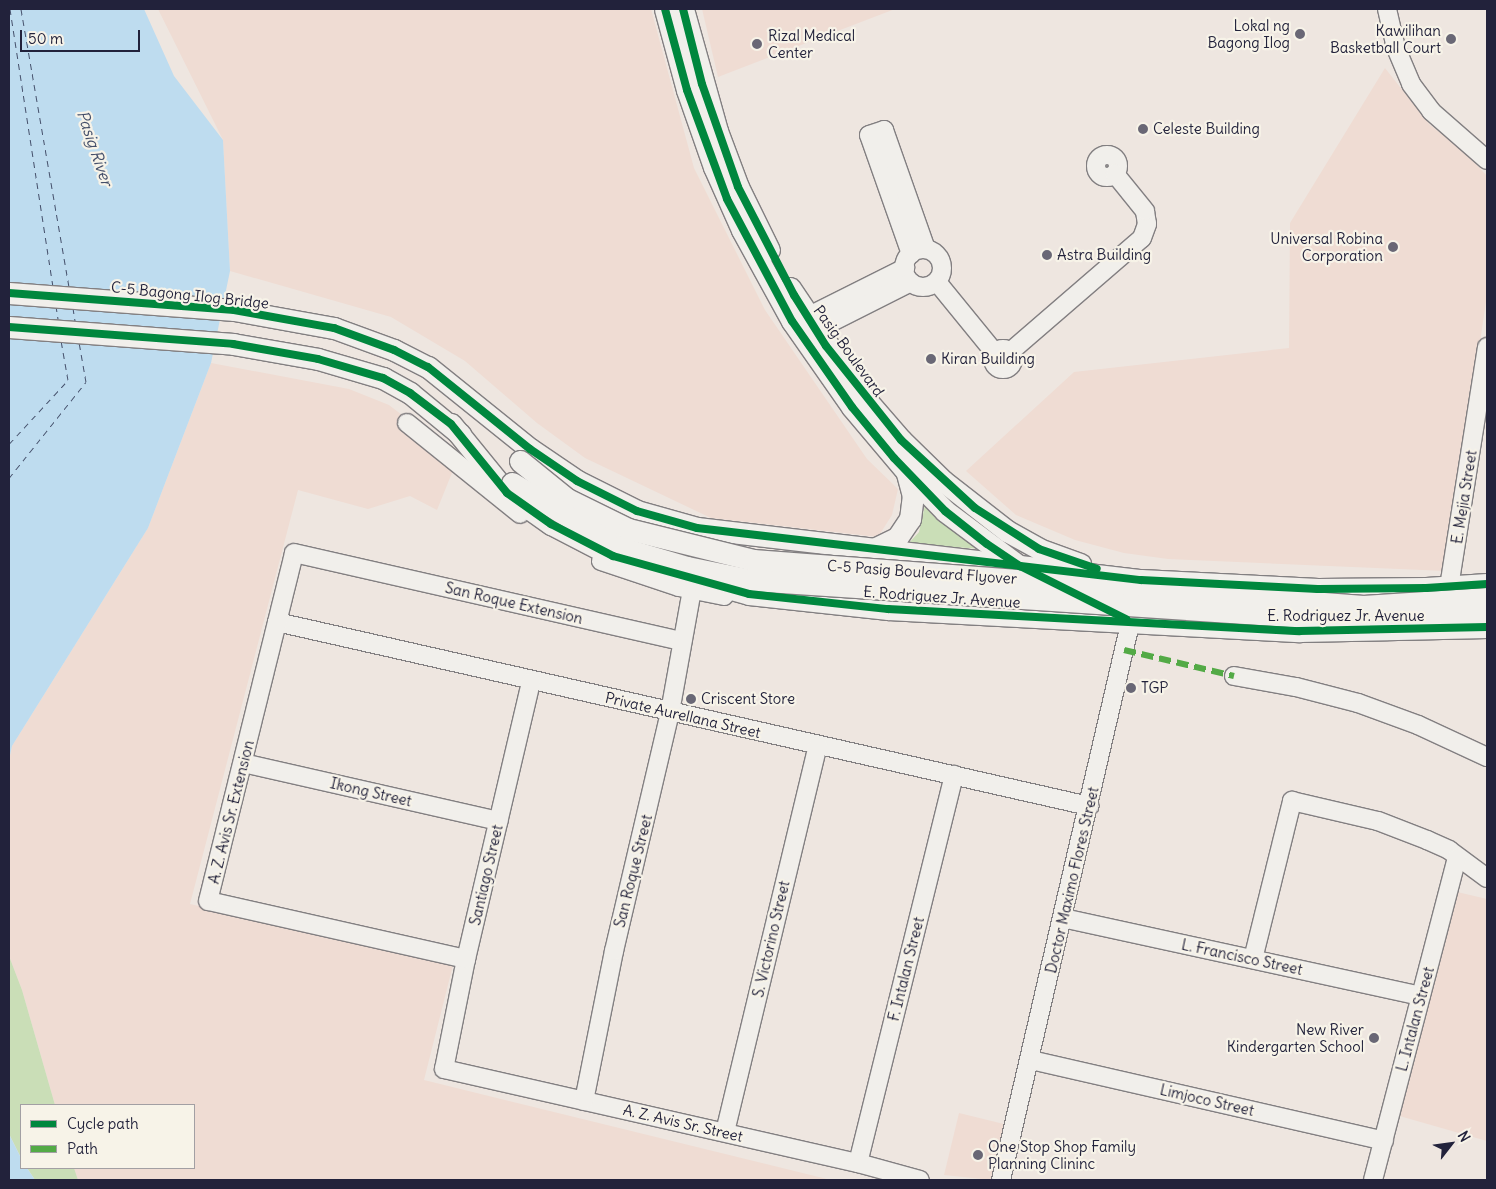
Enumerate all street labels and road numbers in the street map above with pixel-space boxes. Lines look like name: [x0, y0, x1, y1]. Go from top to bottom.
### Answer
street label: C-5 Bagong Ilog Bridge: [110, 278, 270, 312]
street label: Pasig Boulevard: [810, 302, 888, 400]
street label: E. Mejia Street: [1448, 449, 1480, 545]
street label: C-5 Pasig Boulevard Flyover: [826, 556, 1018, 588]
street label: San Roque Extension: [443, 578, 585, 628]
street label: E. Rodriguez Jr. Avenue: [863, 583, 1021, 611]
street label: E. Rodriguez Jr. Avenue: [1267, 607, 1425, 625]
street label: Private Aurellana Street: [603, 688, 763, 742]
street label: A. Z. Avis Sr. Extension: [204, 738, 258, 886]
street label: Ikong Street: [328, 774, 414, 810]
street label: Doctor Maximo Flores Street: [1042, 785, 1102, 975]
street label: San Roque Street: [610, 813, 656, 929]
street label: Santiago Street: [466, 823, 506, 927]
street label: S. Victorino Street: [749, 879, 793, 999]
street label: F. Intalan Street: [884, 915, 928, 1023]
street label: L. Francisco Street: [1180, 935, 1304, 979]
street label: L. Intalan Street: [1392, 965, 1438, 1073]
street label: Limjoco Street: [1158, 1080, 1256, 1120]
street label: A. Z. Avis Sr. Street: [621, 1100, 745, 1146]

